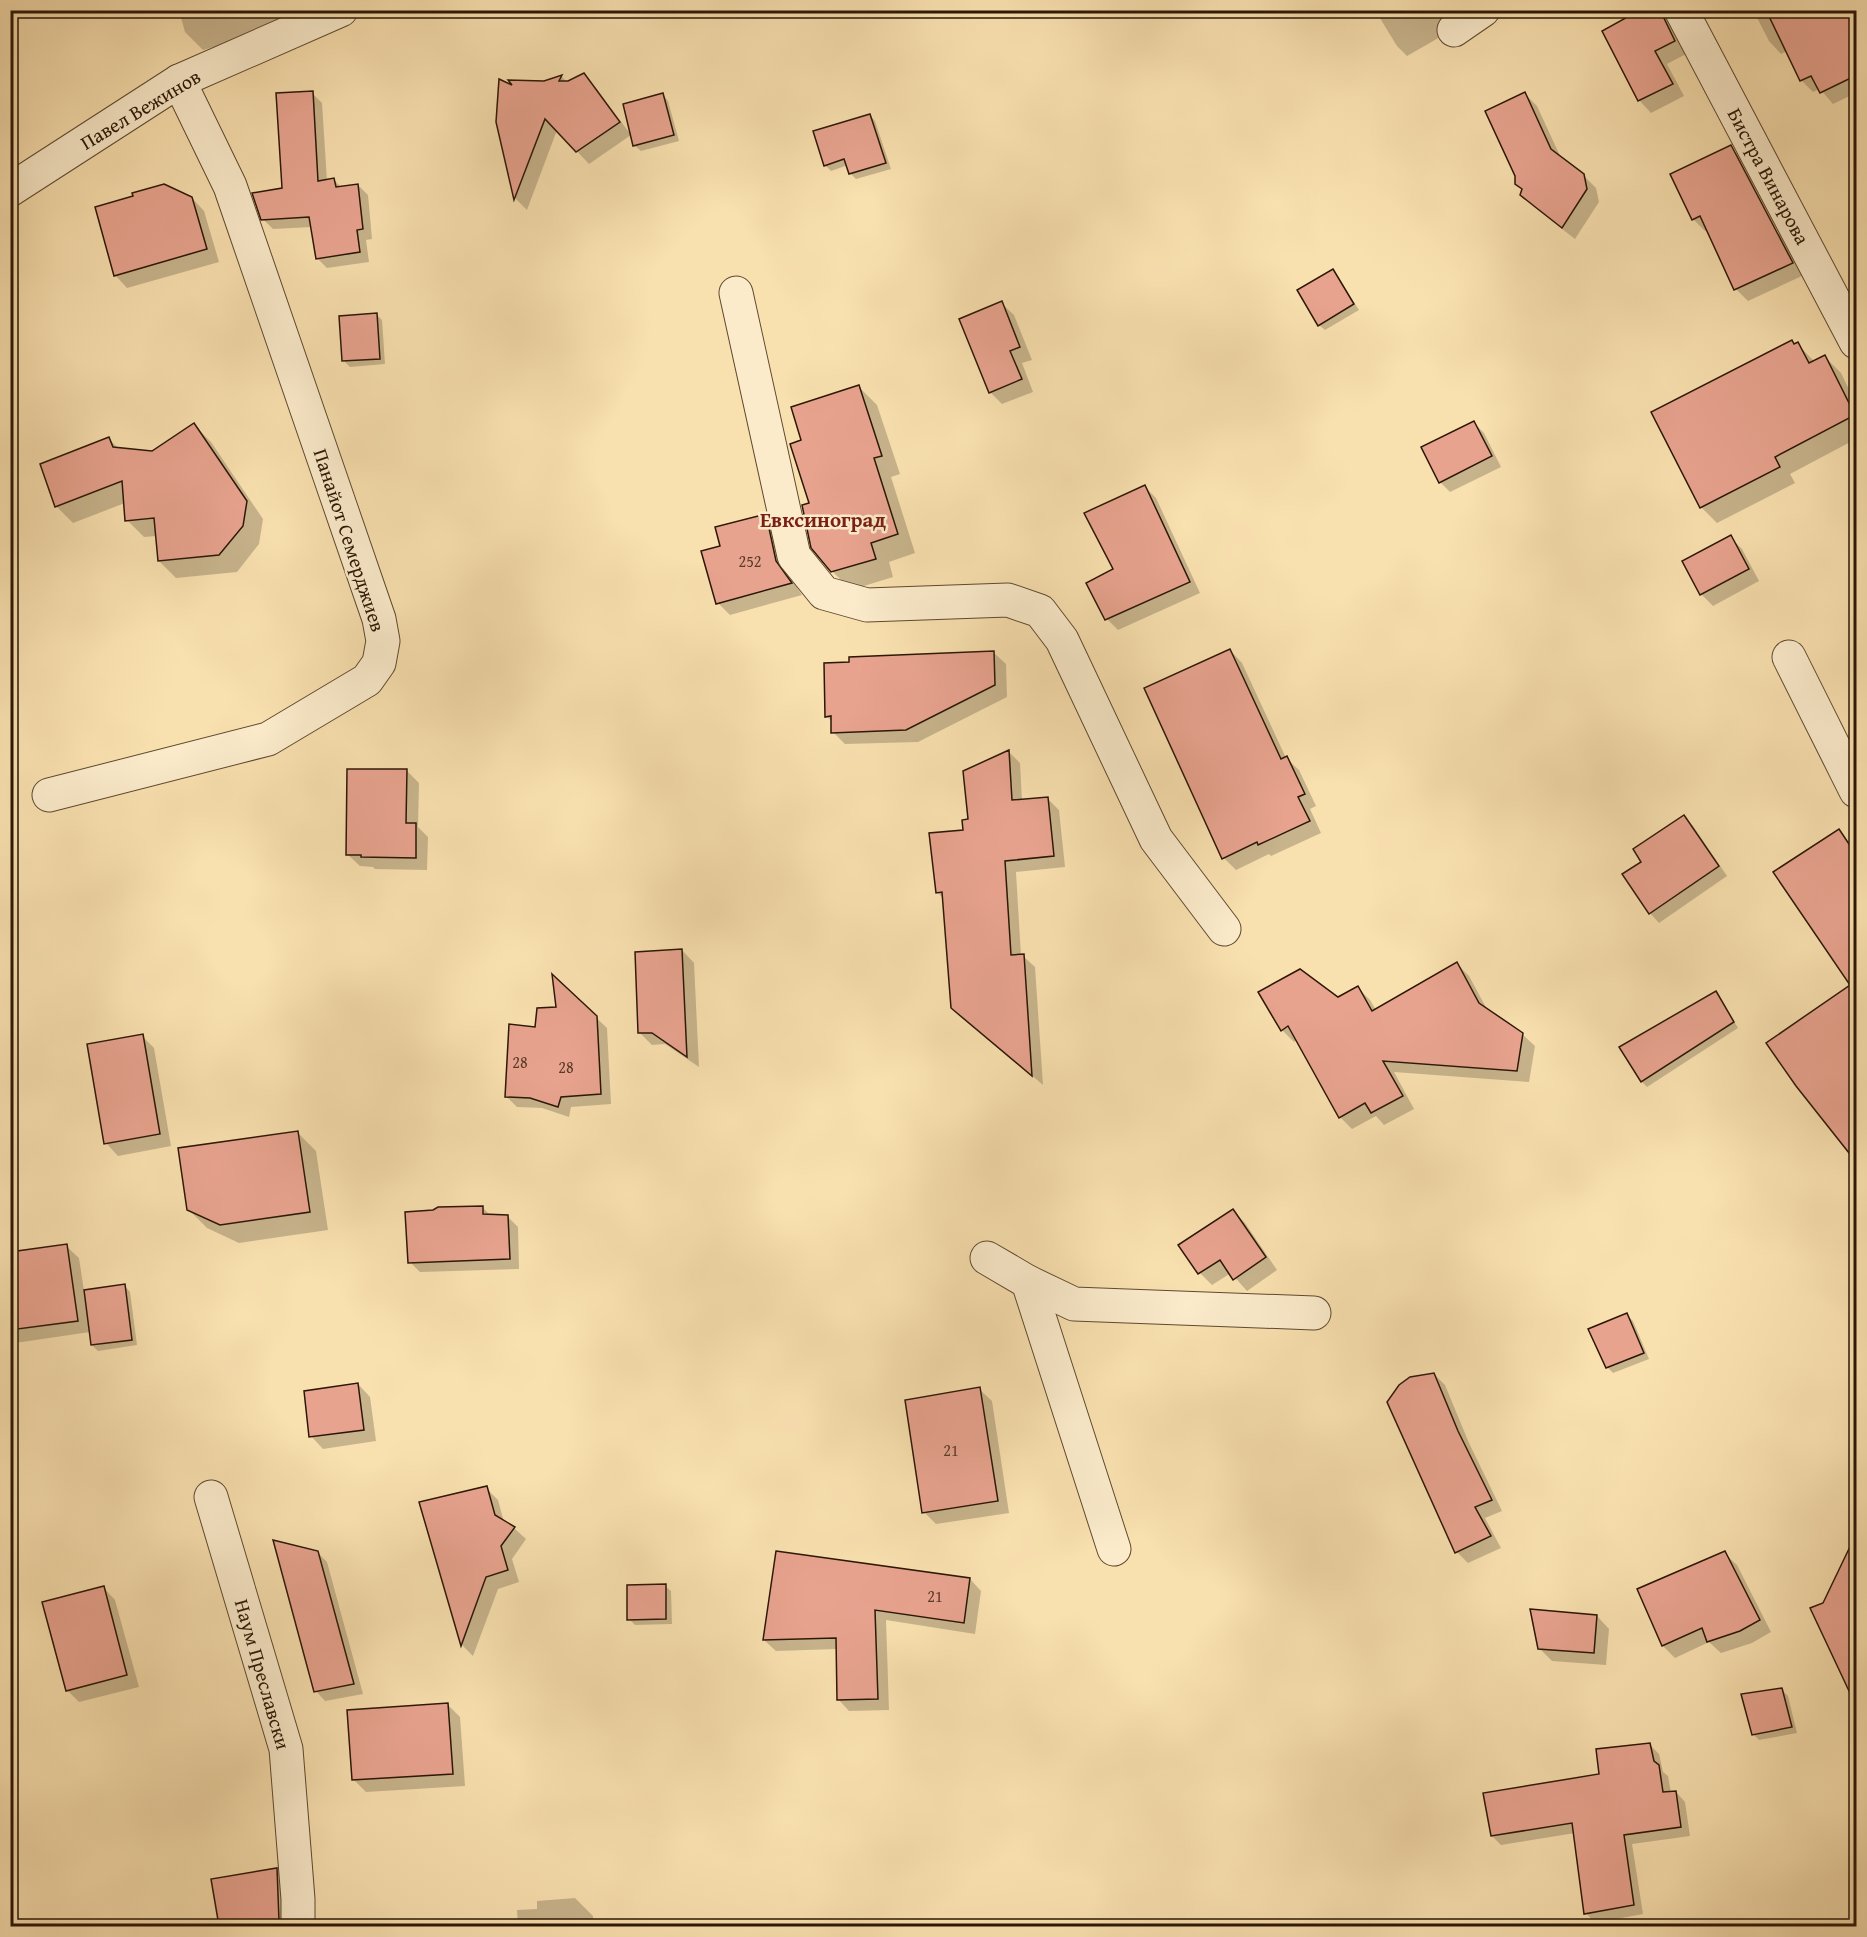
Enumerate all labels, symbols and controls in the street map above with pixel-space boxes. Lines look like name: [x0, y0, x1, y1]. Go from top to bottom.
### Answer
street label: Павел Вежинов: [74, 62, 206, 156]
street label: Бистра Винарова: [1721, 102, 1817, 250]
street label: Панайот Семерджиев: [307, 445, 393, 635]
district label: Евксиноград: [760, 504, 886, 535]
house number: 252: [738, 549, 762, 573]
house number: 28: [512, 1050, 528, 1074]
house number: 28: [558, 1055, 574, 1079]
house number: 21: [943, 1438, 959, 1462]
house number: 21: [927, 1584, 943, 1608]
street label: Наум Преславски: [228, 1595, 298, 1753]

